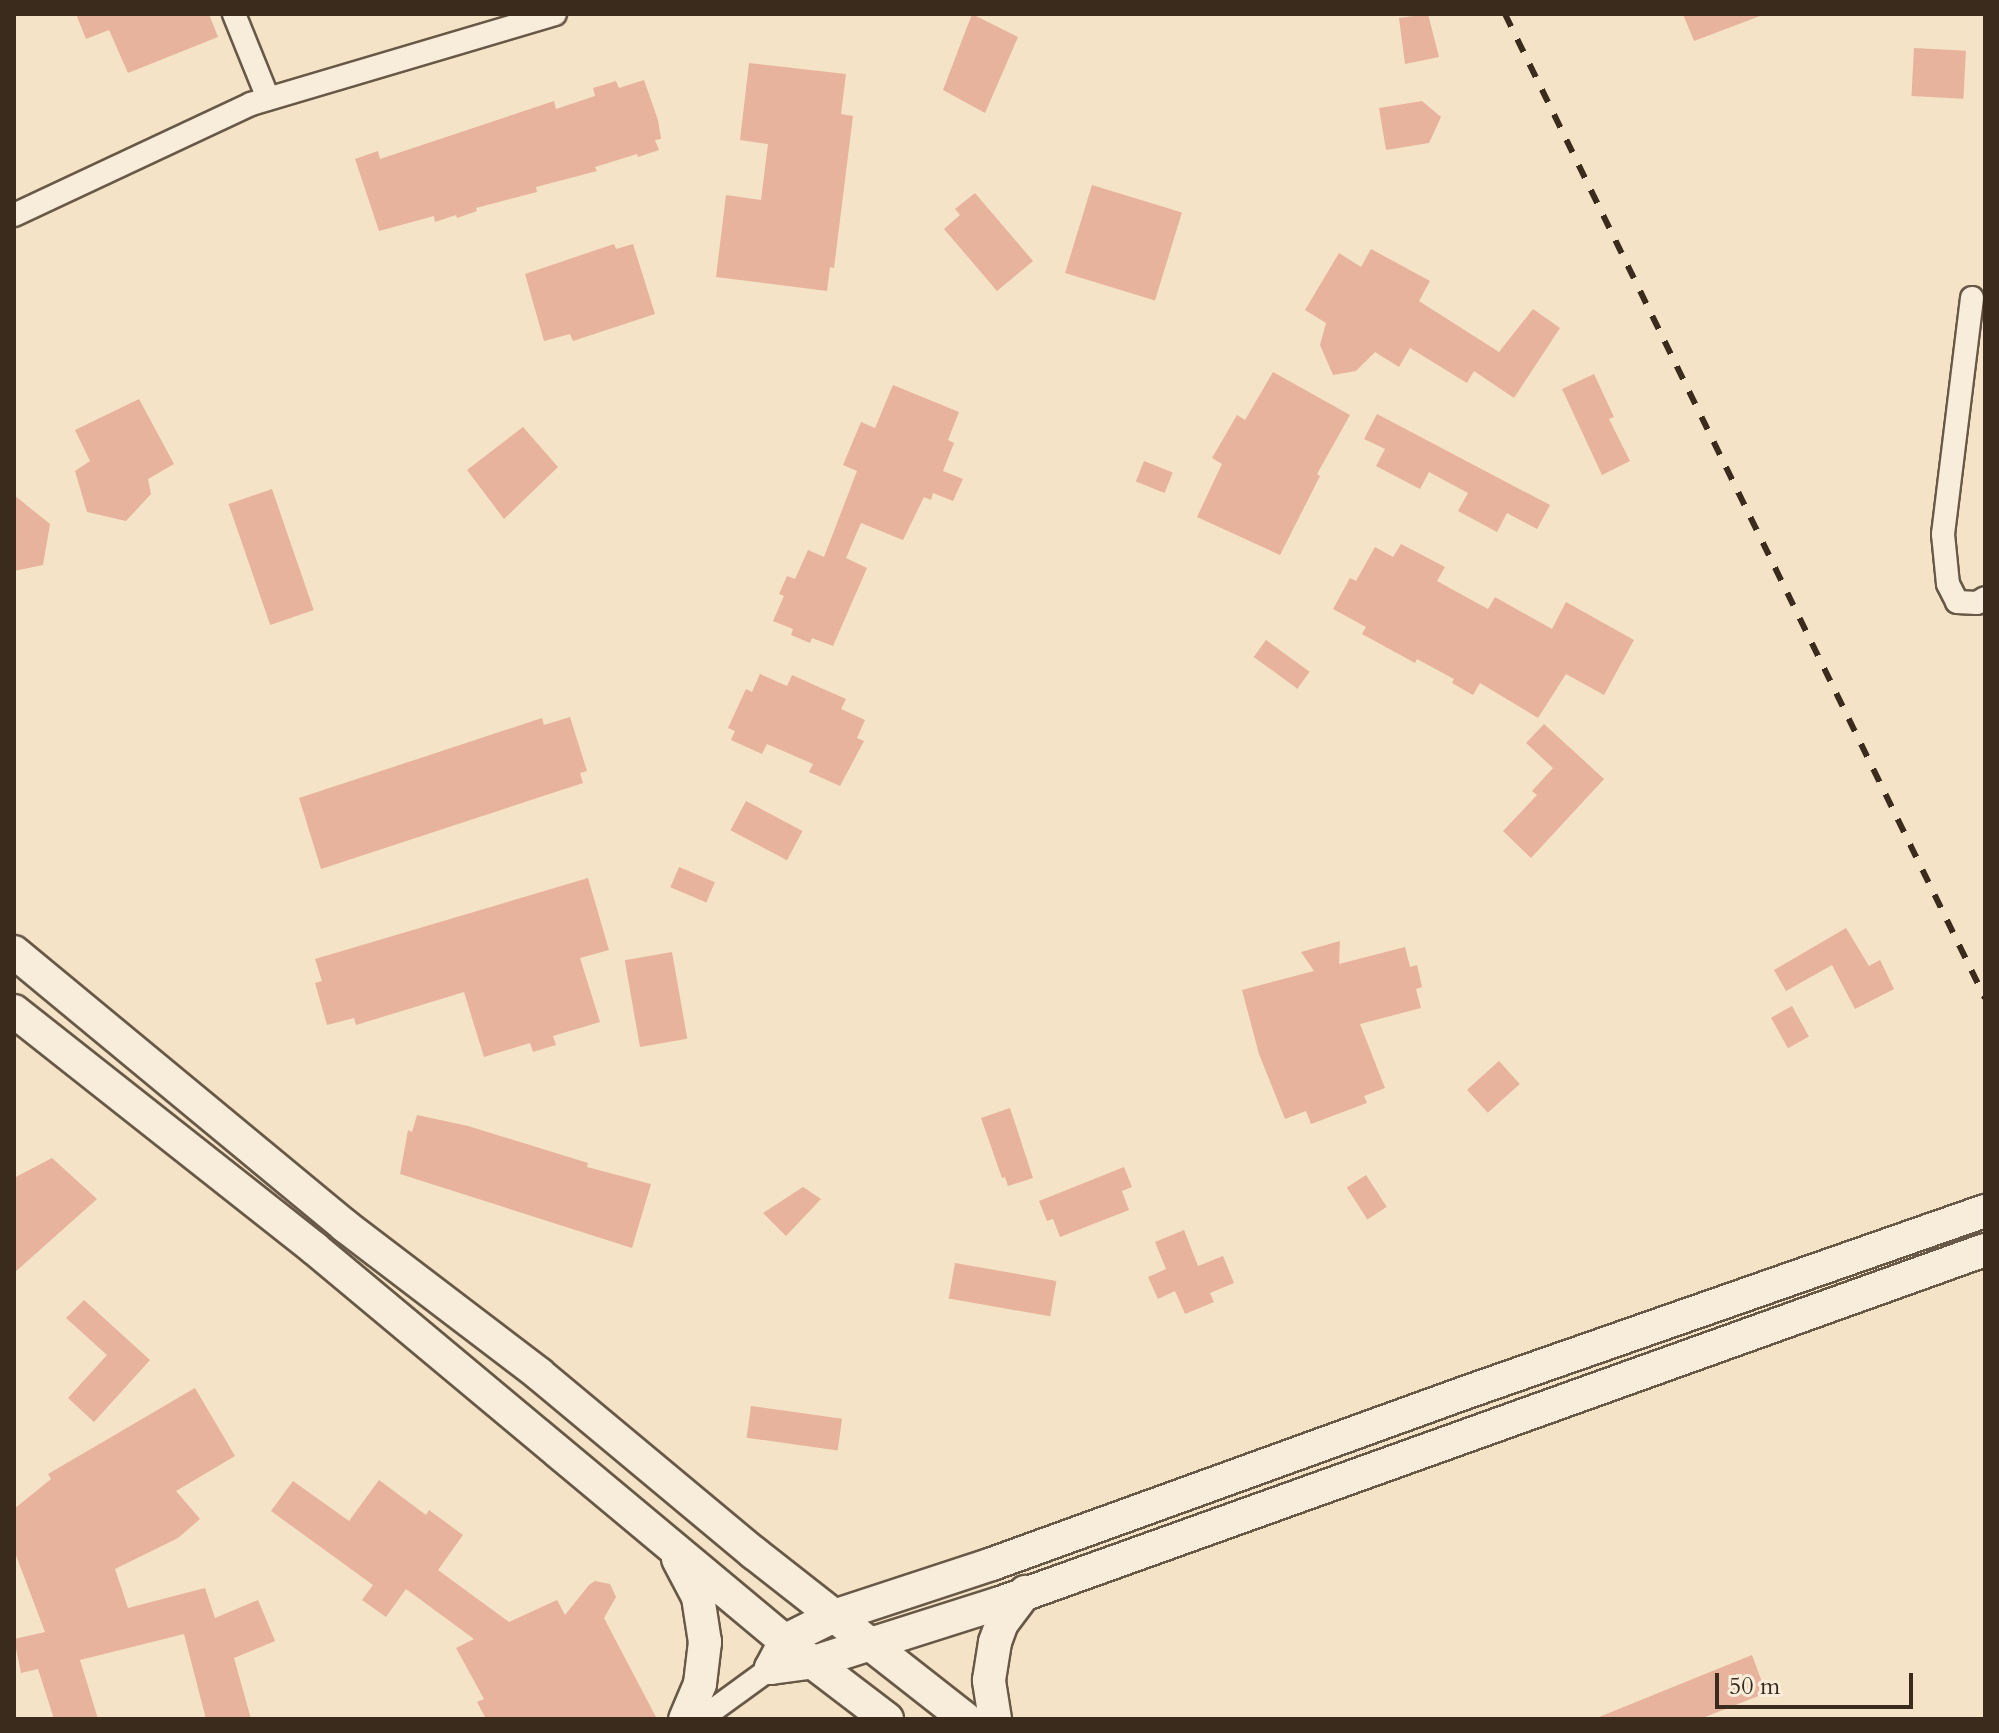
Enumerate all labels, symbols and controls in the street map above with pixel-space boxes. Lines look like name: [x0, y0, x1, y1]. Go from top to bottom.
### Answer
scale bar: [1719, 1657, 1917, 1707]
text: 50 m: [1729, 1670, 1780, 1703]

